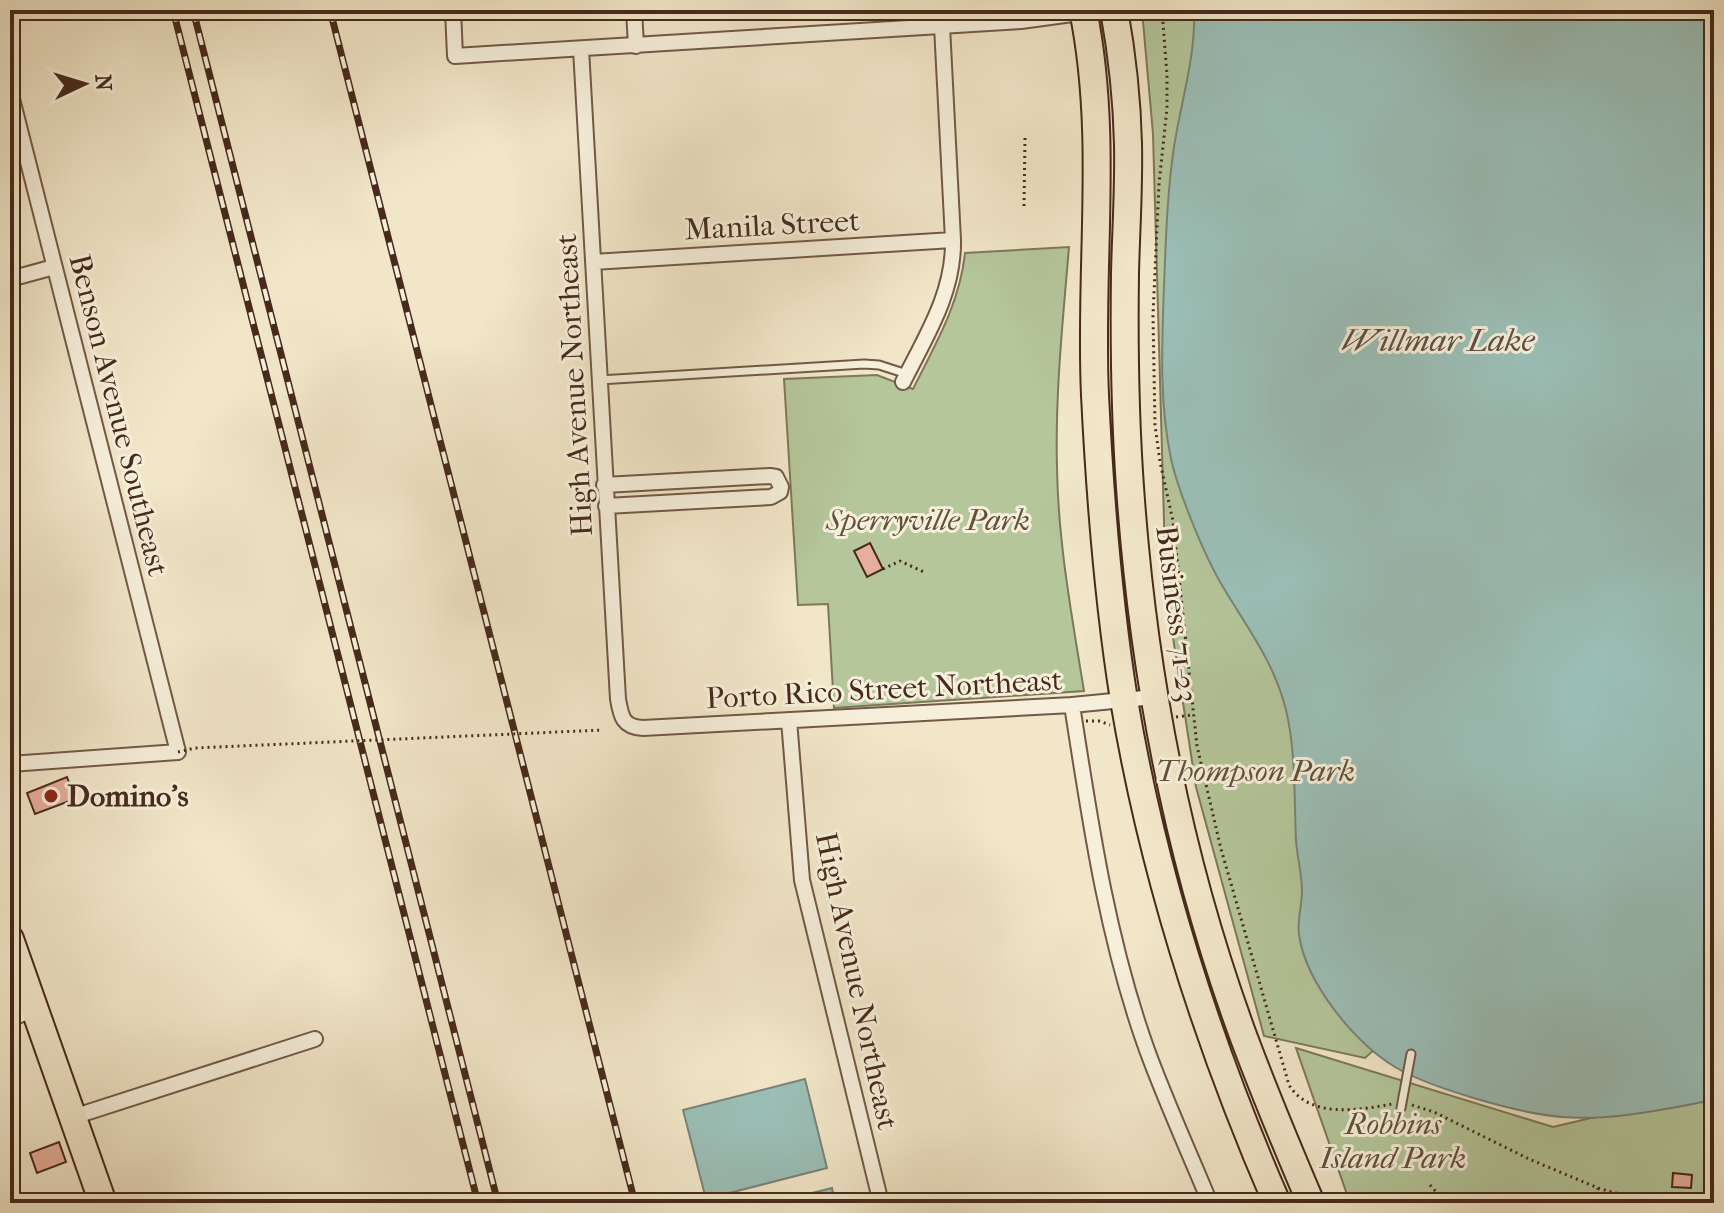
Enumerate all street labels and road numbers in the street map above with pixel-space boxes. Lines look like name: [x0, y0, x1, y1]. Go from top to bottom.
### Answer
street label: Manila Street: [684, 203, 861, 248]
street label: High Avenue Northeast: [549, 232, 600, 537]
street label: Benson Avenue Southeast: [62, 251, 176, 580]
street label: Business 71-23: [1148, 524, 1205, 704]
street label: Porto Rico Street Northeast: [705, 663, 1063, 716]
street label: High Avenue Northeast: [808, 829, 905, 1133]

